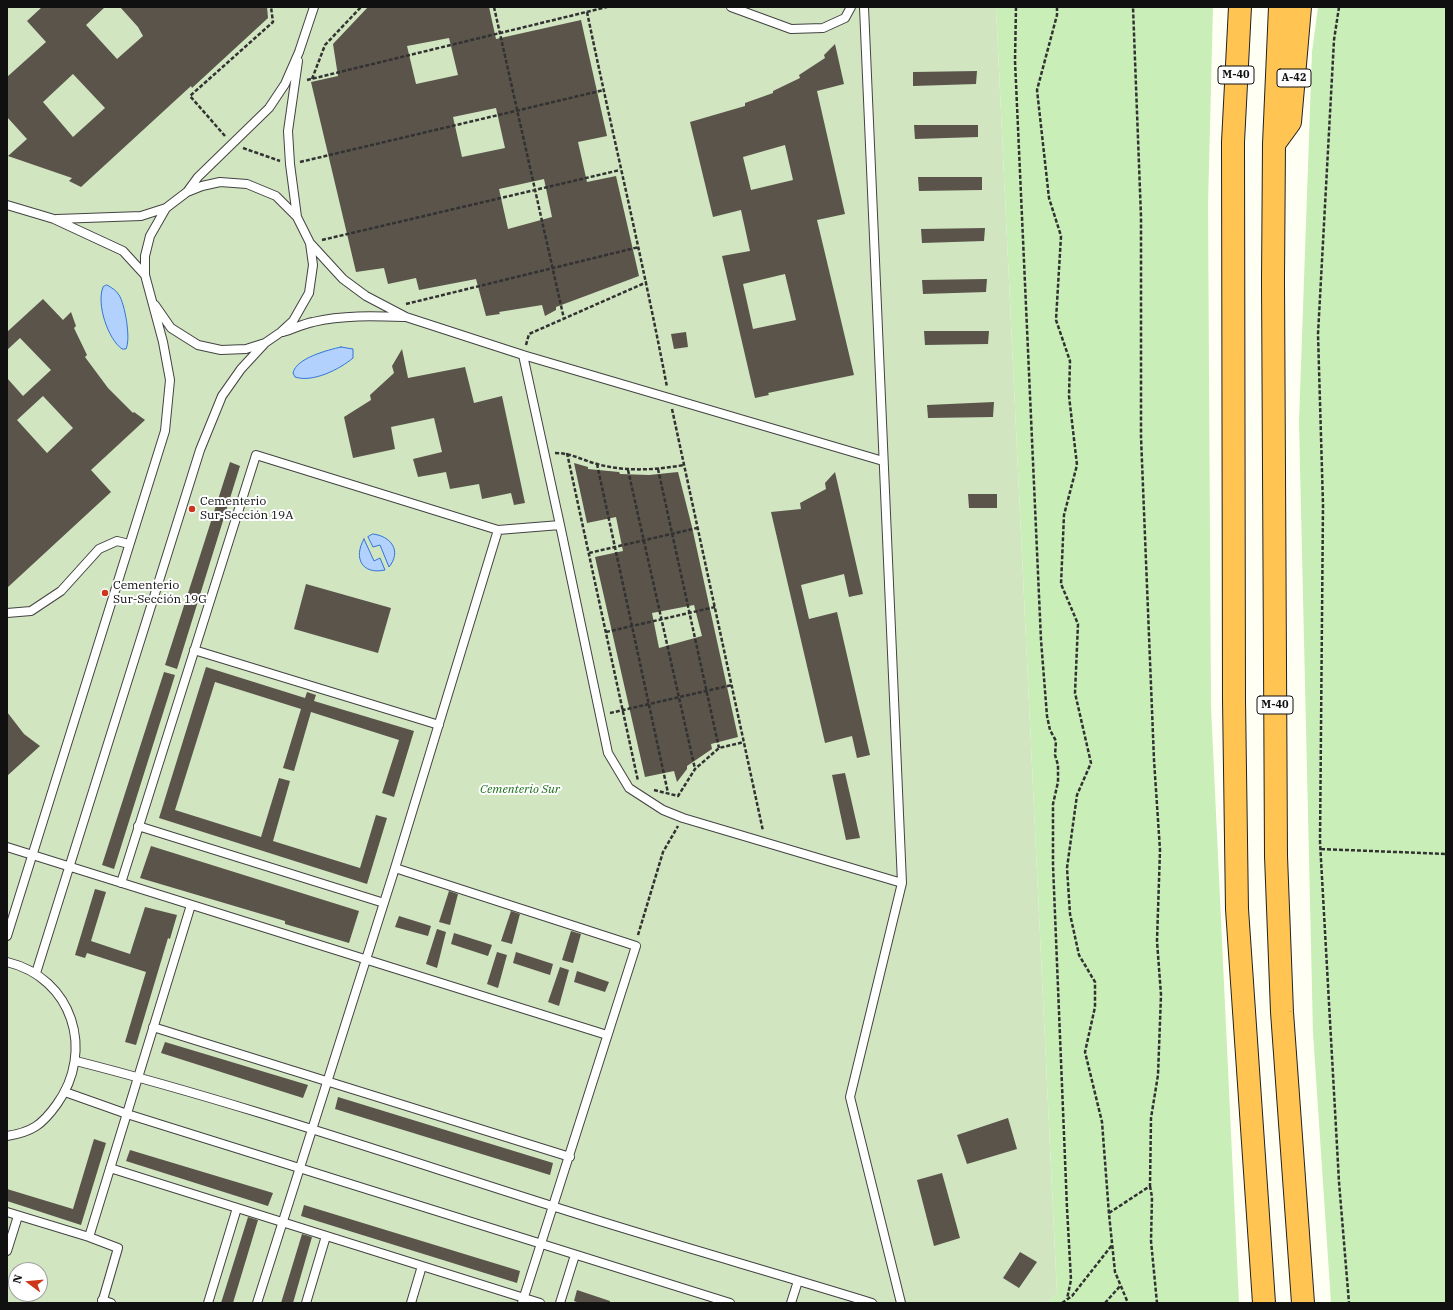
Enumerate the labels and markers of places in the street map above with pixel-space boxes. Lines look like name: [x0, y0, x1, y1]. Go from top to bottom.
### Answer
place label: Cementerio Sur-Sección 19A: [200, 495, 294, 523]
marker: Cementerio Sur-Sección 19A: [187, 504, 197, 514]
place label: Cementerio Sur-Sección 19G: [113, 579, 207, 607]
marker: Cementerio Sur-Sección 19G: [100, 588, 110, 598]

